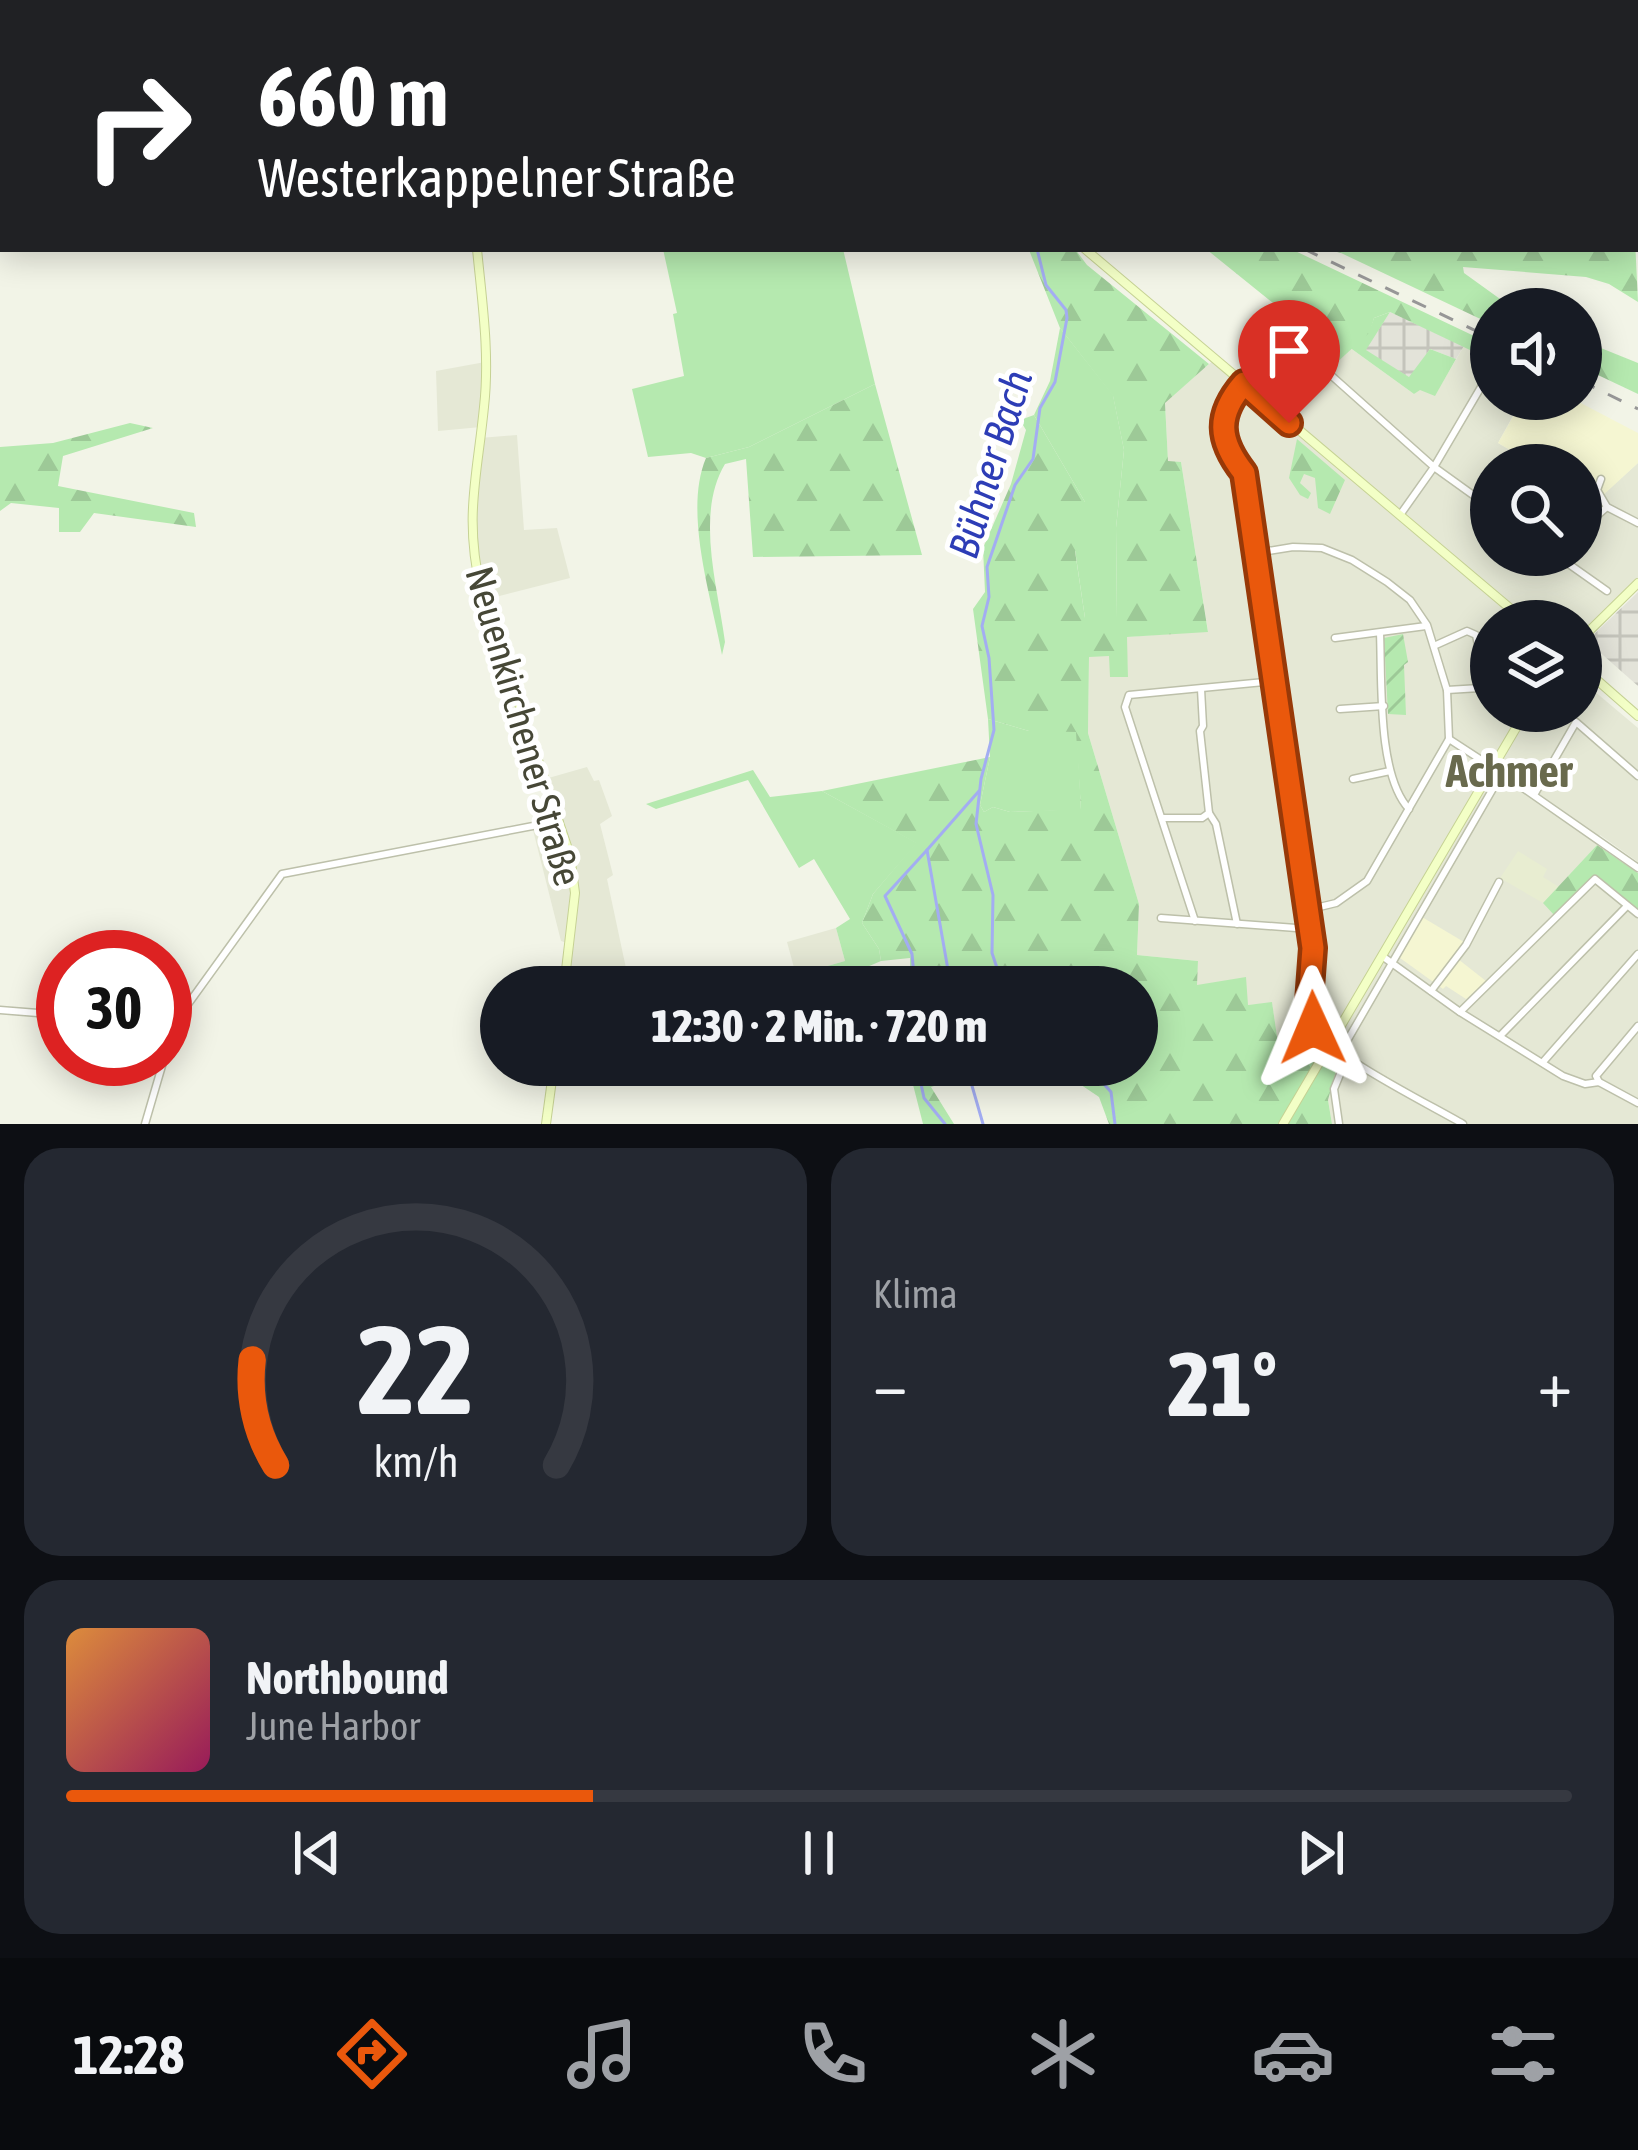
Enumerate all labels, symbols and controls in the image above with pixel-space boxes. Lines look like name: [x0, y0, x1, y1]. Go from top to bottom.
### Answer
icon: right: [60, 48, 216, 204]
text: 660 m: [258, 48, 448, 144]
text: Westerkappelner Straße: [258, 147, 736, 208]
map controls: [1470, 288, 1602, 732]
button: sound: [1470, 288, 1602, 420]
pin: [1238, 300, 1340, 423]
icon: arrive: [1256, 318, 1322, 384]
water label: Bühner Bach: [939, 364, 1041, 564]
button: search: [1470, 444, 1602, 576]
street label: Neuenkirchener Straße: [457, 561, 591, 891]
button: layers: [1470, 600, 1602, 732]
district label: Achmer: [1445, 745, 1574, 797]
speed limit sign: 30: [36, 930, 192, 1086]
position arrow: [1250, 965, 1376, 1091]
text: 12:30 · 2 Min. · 720 m: [651, 1000, 987, 1052]
text: Klima: [873, 1272, 958, 1316]
text: 22: [357, 1297, 474, 1440]
text: 21°: [1168, 1332, 1277, 1435]
text: −: [873, 1345, 907, 1421]
text: +: [1538, 1345, 1572, 1421]
text: km/h: [373, 1437, 458, 1486]
text: Northbound: [246, 1652, 449, 1704]
text: June Harbor: [246, 1704, 420, 1748]
icon: previous: [284, 1820, 350, 1886]
icon: pause: [786, 1820, 852, 1886]
icon: next: [1288, 1820, 1354, 1886]
icon: directions: [330, 2012, 414, 2096]
icon: music: [560, 2012, 644, 2096]
icon: phone: [791, 2012, 875, 2096]
icon: climate: [1021, 2012, 1105, 2096]
icon: car: [1251, 2012, 1335, 2096]
icon: filters: [1481, 2012, 1565, 2096]
text: 12:28: [73, 2024, 184, 2085]

